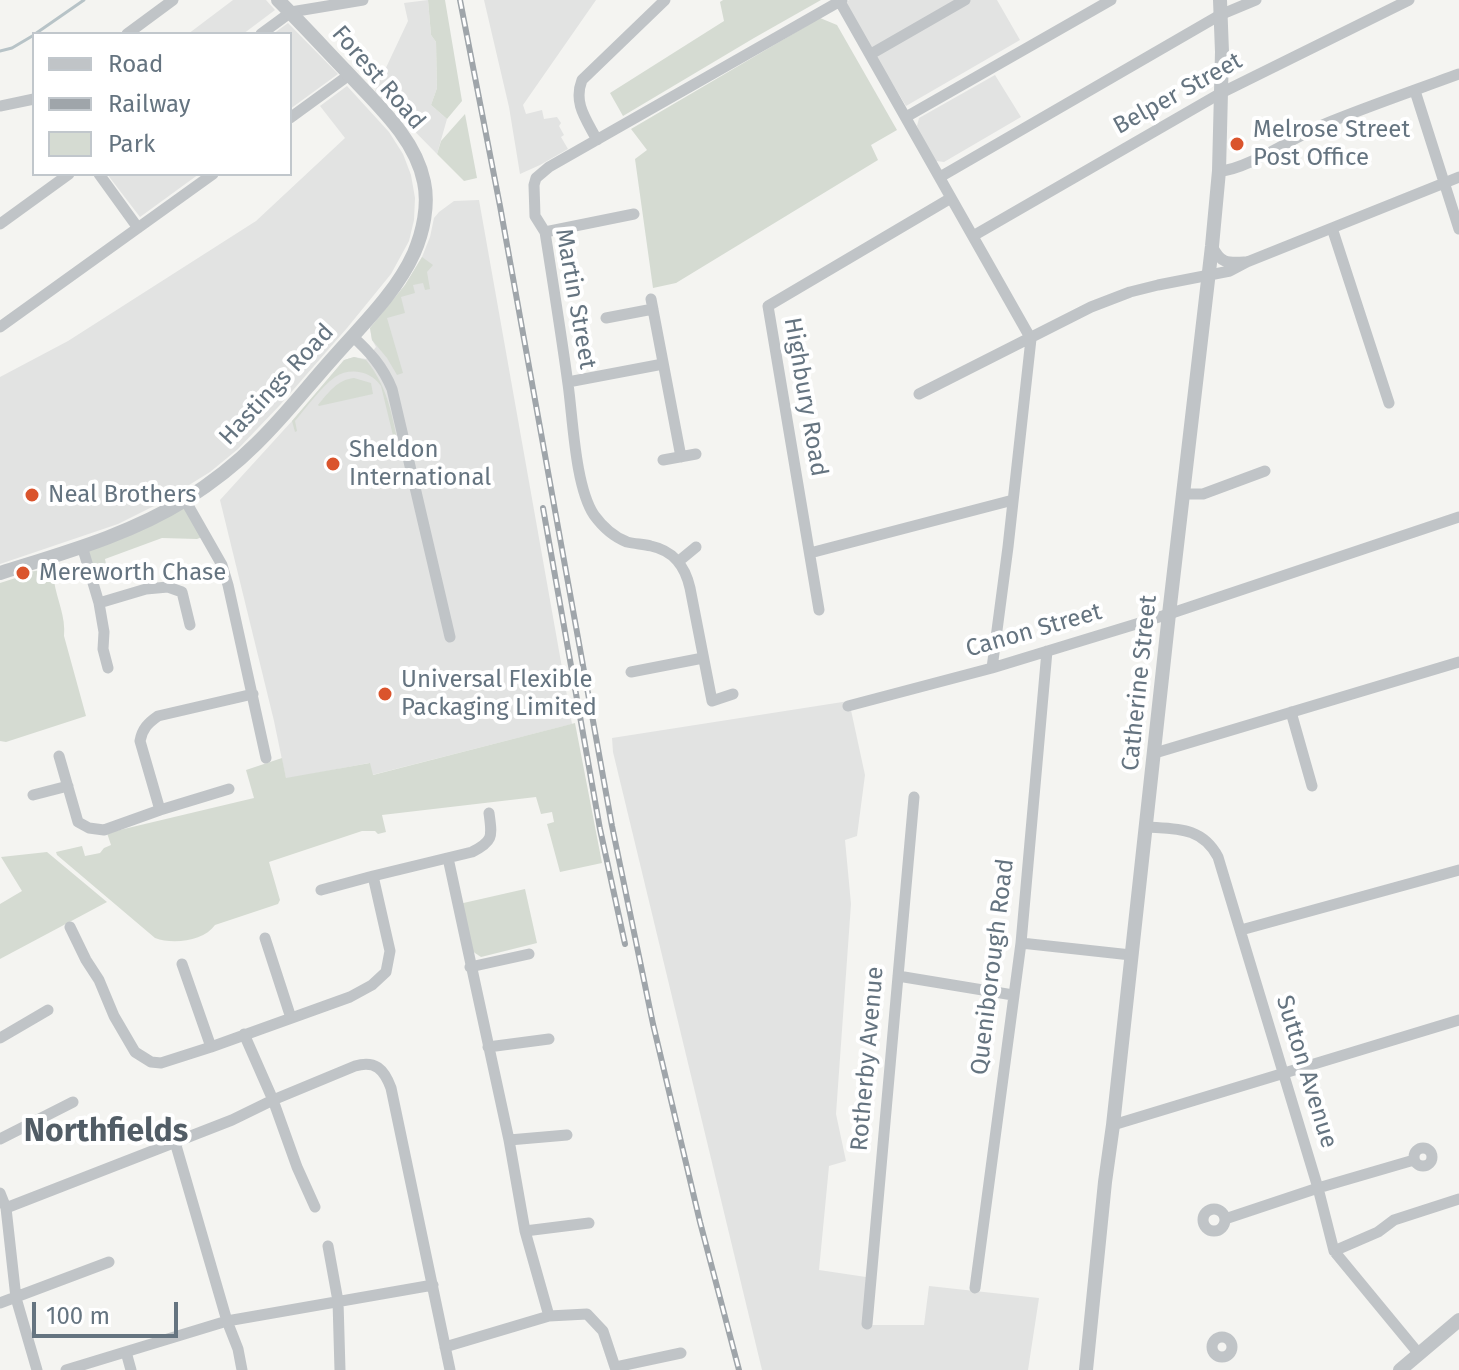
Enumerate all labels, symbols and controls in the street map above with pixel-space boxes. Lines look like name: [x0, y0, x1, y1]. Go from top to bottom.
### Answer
street label: Forest Road: [325, 20, 431, 136]
legend: [32, 32, 292, 176]
street label: Belper Street: [1109, 47, 1247, 141]
text: Road: [108, 50, 163, 78]
text: Railway: [108, 90, 191, 118]
place label: Melrose Street Post Office: [1253, 116, 1410, 172]
text: Park: [108, 130, 155, 158]
marker: Melrose Street Post Office: [1228, 135, 1246, 153]
street label: Martin Street: [548, 227, 602, 371]
street label: Highbury Road: [777, 315, 833, 479]
street label: Hastings Road: [214, 318, 340, 452]
place label: Sheldon International: [349, 436, 491, 492]
marker: Sheldon International: [324, 455, 342, 473]
place label: Neal Brothers: [48, 481, 197, 509]
marker: Neal Brothers: [23, 486, 41, 504]
place label: Mereworth Chase: [39, 559, 226, 587]
marker: Mereworth Chase: [14, 564, 32, 582]
street label: Catherine Street: [1116, 594, 1164, 772]
street label: Canon Street: [963, 598, 1105, 664]
place label: Universal Flexible Packaging Limited: [401, 666, 597, 722]
marker: Universal Flexible Packaging Limited: [376, 685, 394, 703]
street label: Queniborough Road: [965, 857, 1021, 1077]
street label: Rotherby Avenue: [846, 965, 890, 1153]
street label: Sutton Avenue: [1269, 992, 1343, 1152]
district label: Northfields: [24, 1113, 188, 1151]
scale bar: [36, 1286, 182, 1336]
text: 100 m: [46, 1302, 110, 1330]

